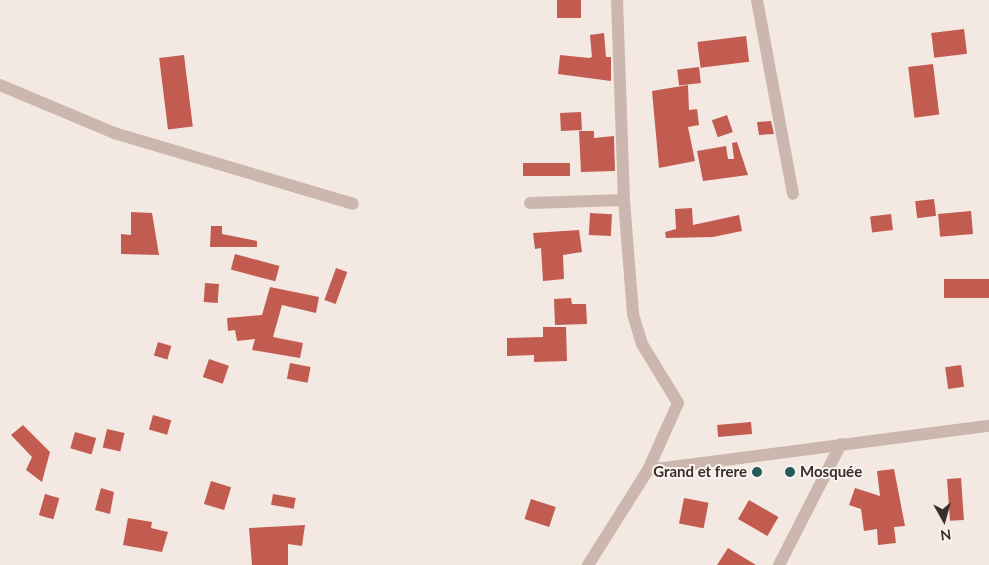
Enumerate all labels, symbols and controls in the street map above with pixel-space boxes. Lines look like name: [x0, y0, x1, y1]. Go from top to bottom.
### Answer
place label: Grand et frere: [653, 463, 747, 481]
place label: Mosquée: [800, 463, 862, 481]
marker: Grand et frere: [751, 466, 763, 478]
marker: Mosquée: [784, 466, 796, 478]
north arrow: [919, 495, 969, 545]
text: N: [940, 526, 952, 544]

